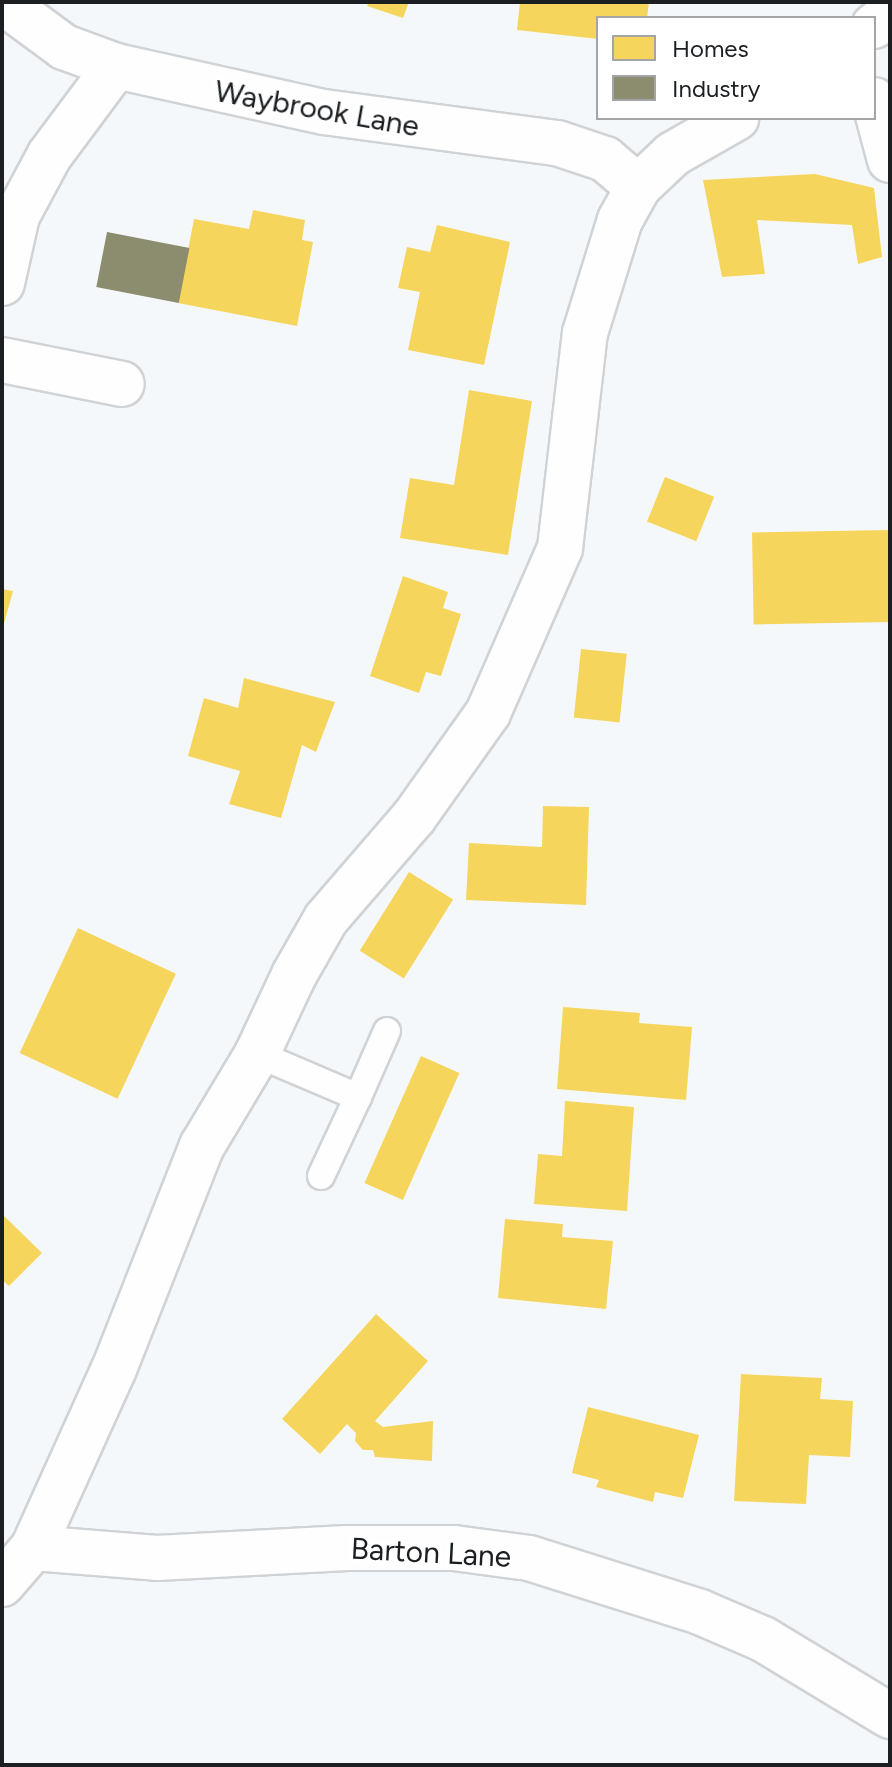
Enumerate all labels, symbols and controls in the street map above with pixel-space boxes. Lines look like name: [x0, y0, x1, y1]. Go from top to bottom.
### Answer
legend: [596, 16, 876, 120]
text: Homes: [672, 34, 749, 63]
street label: Waybrook Lane: [212, 73, 422, 145]
text: Industry: [672, 74, 760, 103]
street label: Barton Lane: [350, 1531, 512, 1575]

